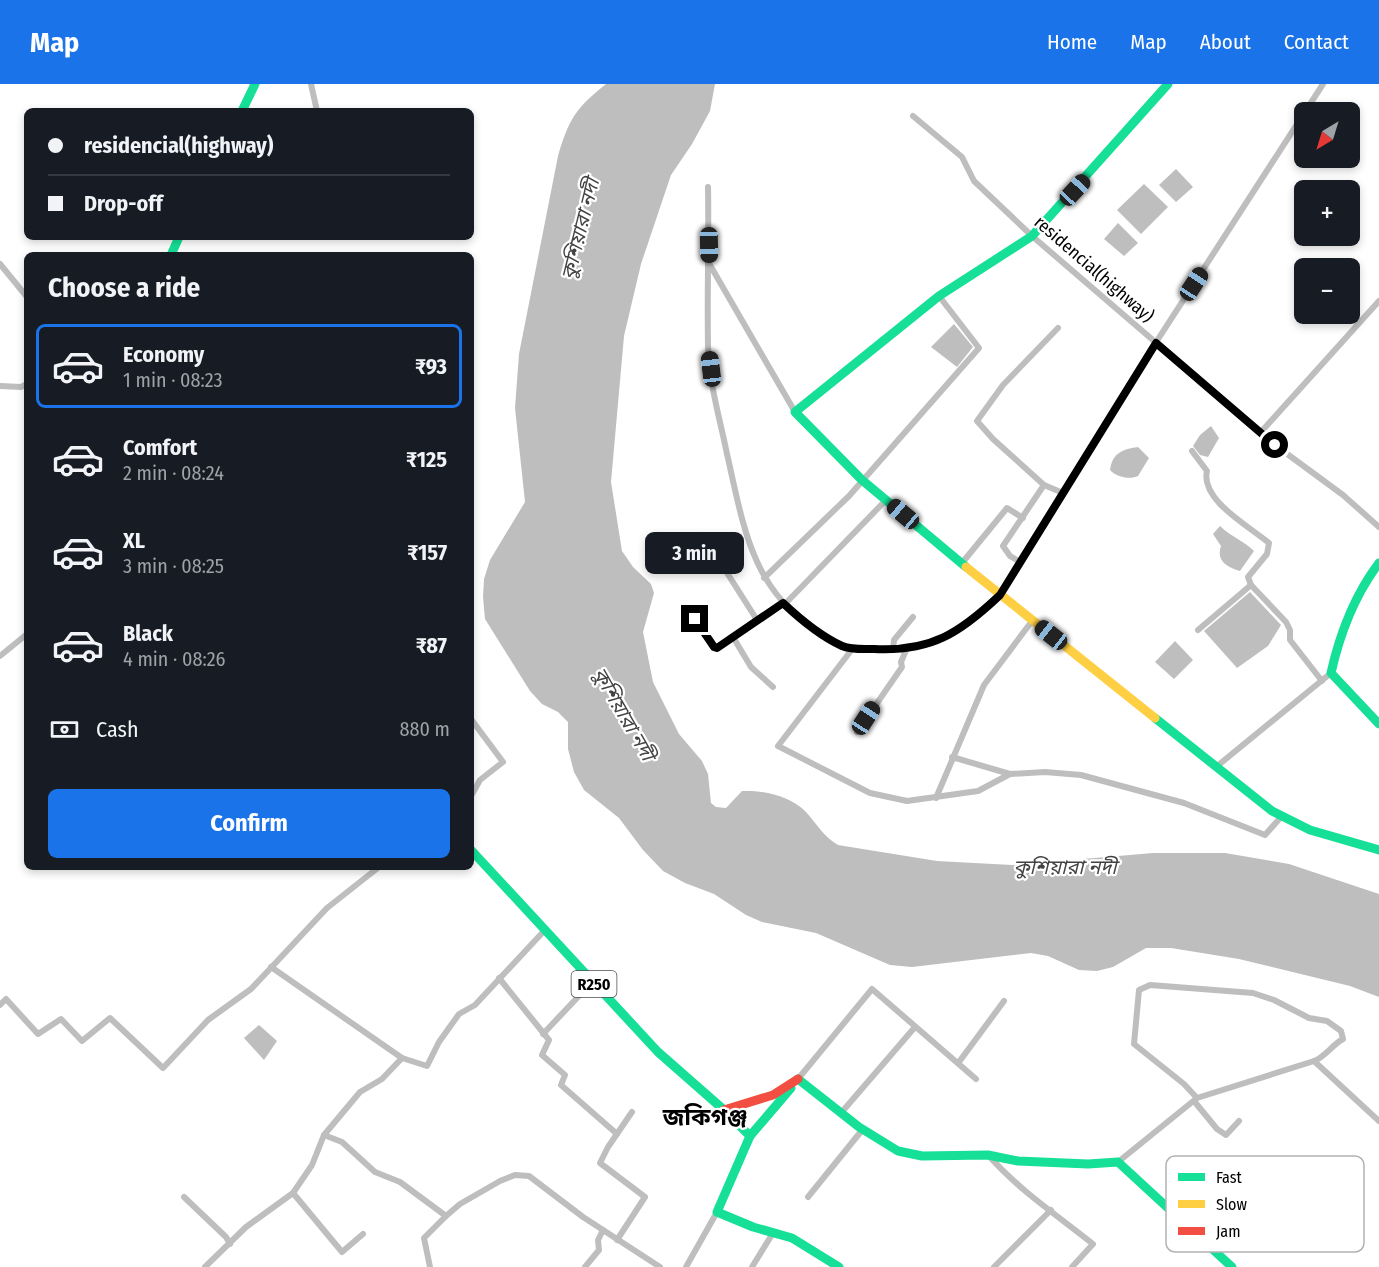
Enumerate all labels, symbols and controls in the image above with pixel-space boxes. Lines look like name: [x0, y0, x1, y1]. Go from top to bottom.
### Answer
text: Map: [30, 26, 79, 59]
text: Home: [1047, 29, 1097, 55]
text: Map: [1130, 29, 1167, 55]
text: About: [1200, 29, 1251, 55]
text: Contact: [1284, 29, 1349, 55]
north arrow: [1294, 102, 1360, 168]
map controls: [1294, 102, 1360, 324]
text: residencial(highway): [84, 132, 273, 159]
car: [1056, 171, 1094, 209]
water label: কুশিয়ারা নদী: [556, 172, 605, 282]
button: +: [1294, 180, 1360, 246]
text: Drop-off: [84, 190, 163, 217]
street label: residencial(highway): [1030, 211, 1158, 327]
car: [700, 227, 718, 263]
button: −: [1294, 258, 1360, 324]
car: [1177, 264, 1211, 304]
text: Choose a ride: [48, 272, 200, 304]
icon: car: [51, 339, 105, 393]
text: Economy: [123, 341, 204, 368]
car: [700, 350, 722, 388]
text: ₹93: [415, 353, 447, 380]
text: 1 min · 08:23: [123, 368, 223, 392]
route start: [1261, 431, 1288, 458]
icon: car: [51, 432, 105, 486]
text: Comfort: [123, 434, 197, 461]
text: ₹125: [406, 446, 447, 473]
text: 2 min · 08:24: [123, 461, 224, 485]
car: [883, 496, 923, 532]
icon: car: [51, 525, 105, 579]
text: XL: [123, 527, 145, 554]
callout: 3 min: [646, 532, 744, 574]
text: ₹157: [407, 539, 447, 566]
text: 3 min: [672, 541, 717, 565]
text: 3 min · 08:25: [123, 554, 224, 578]
route end: [681, 605, 708, 632]
car: [1031, 617, 1071, 653]
icon: car: [51, 618, 105, 672]
text: Black: [123, 620, 173, 647]
text: ₹87: [416, 632, 447, 659]
text: 4 min · 08:26: [123, 647, 225, 671]
water label: কুশিয়ারা নদী: [588, 663, 662, 768]
car: [849, 698, 883, 738]
icon: cash: [48, 713, 81, 746]
text: Cash: [96, 716, 139, 743]
text: 880 m: [400, 717, 450, 741]
button: Confirm: [48, 789, 450, 858]
water label: কুশিয়ারা নদী: [1013, 855, 1120, 879]
road number: R250: [572, 971, 616, 997]
district label: জকিগঞ্জ: [662, 1103, 747, 1131]
legend: [1166, 1156, 1364, 1252]
text: Fast: [1216, 1168, 1243, 1187]
text: Slow: [1216, 1195, 1247, 1214]
text: Jam: [1216, 1222, 1241, 1241]

